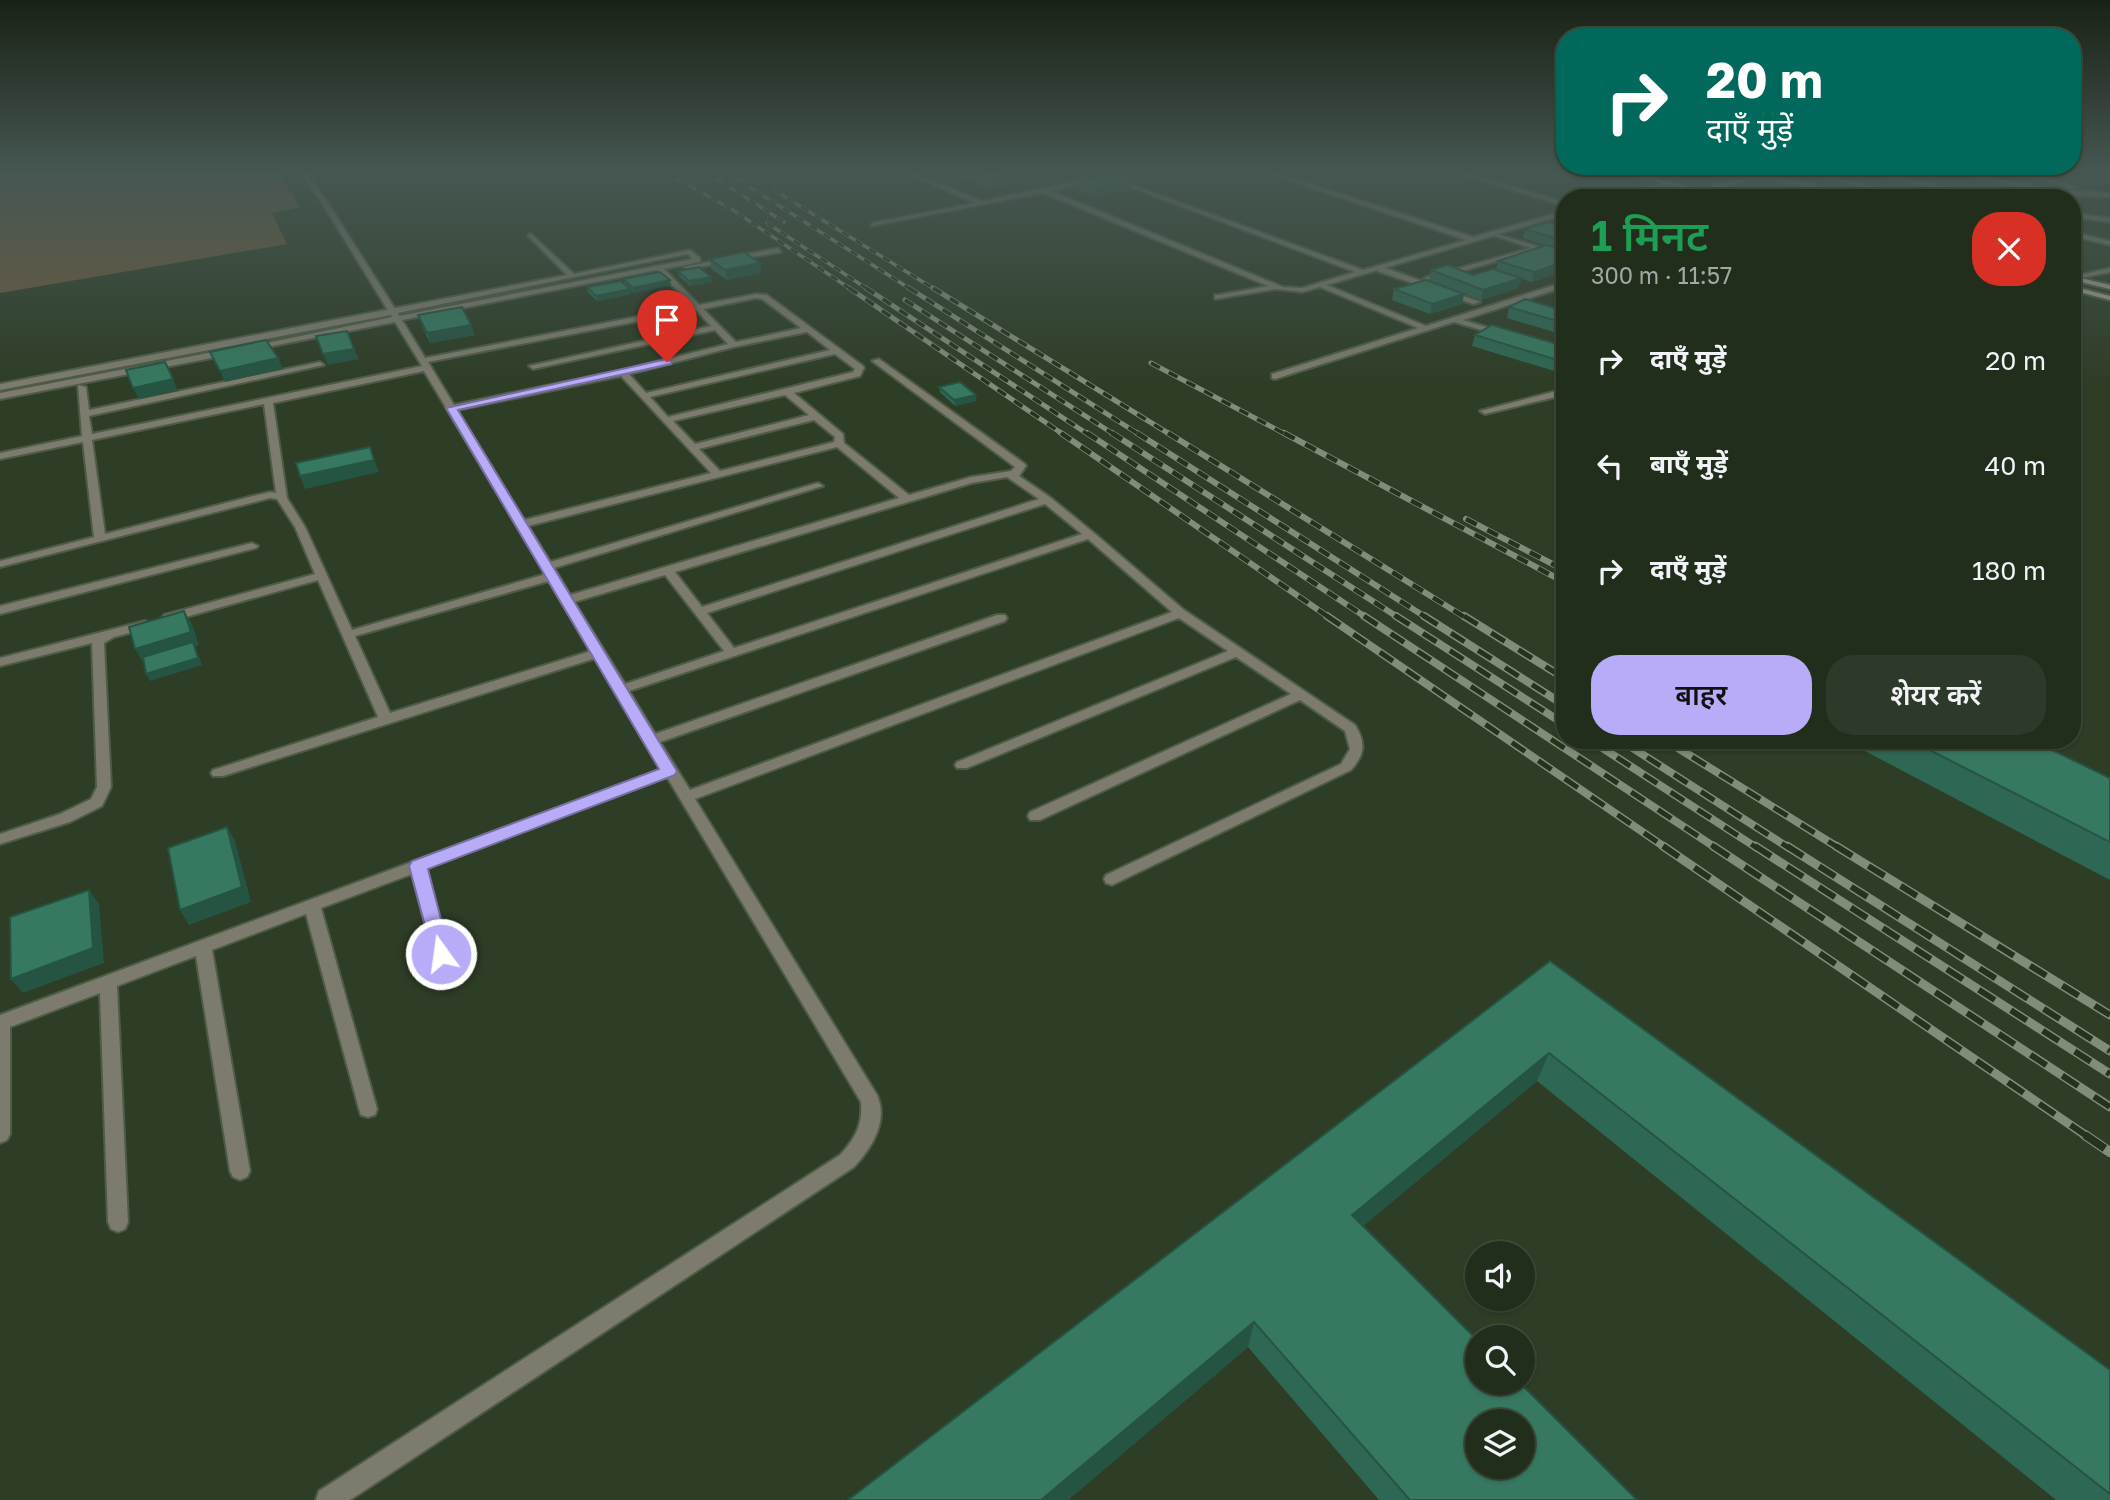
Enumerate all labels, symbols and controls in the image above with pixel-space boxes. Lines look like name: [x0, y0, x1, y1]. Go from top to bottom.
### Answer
text: 20 m: [1706, 50, 1823, 109]
icon: right: [1591, 56, 1682, 147]
text: दाएँ मुड़ें: [1706, 110, 1793, 148]
text: 1 मिनट: [1591, 210, 1708, 260]
button: close: [1972, 212, 2046, 286]
text: 300 m · 11:57: [1591, 261, 1732, 289]
pin: [637, 290, 697, 362]
icon: arrive: [648, 301, 686, 339]
icon: right: [1591, 342, 1629, 380]
text: दाएँ मुड़ें: [1650, 343, 1726, 374]
text: 20 m: [1985, 345, 2046, 376]
icon: left: [1591, 447, 1629, 485]
text: बाएँ मुड़ें: [1650, 448, 1728, 479]
text: 40 m: [1985, 450, 2046, 481]
icon: right: [1591, 552, 1629, 590]
text: दाएँ मुड़ें: [1650, 553, 1726, 584]
text: 180 m: [1972, 555, 2046, 586]
button: बाहर: [1591, 655, 1812, 735]
button: शेयर करें: [1826, 655, 2046, 735]
position arrow: [404, 917, 478, 991]
map controls: [1465, 1241, 1535, 1479]
button: sound: [1465, 1241, 1535, 1311]
button: search: [1465, 1325, 1535, 1395]
button: layers: [1465, 1409, 1535, 1479]

